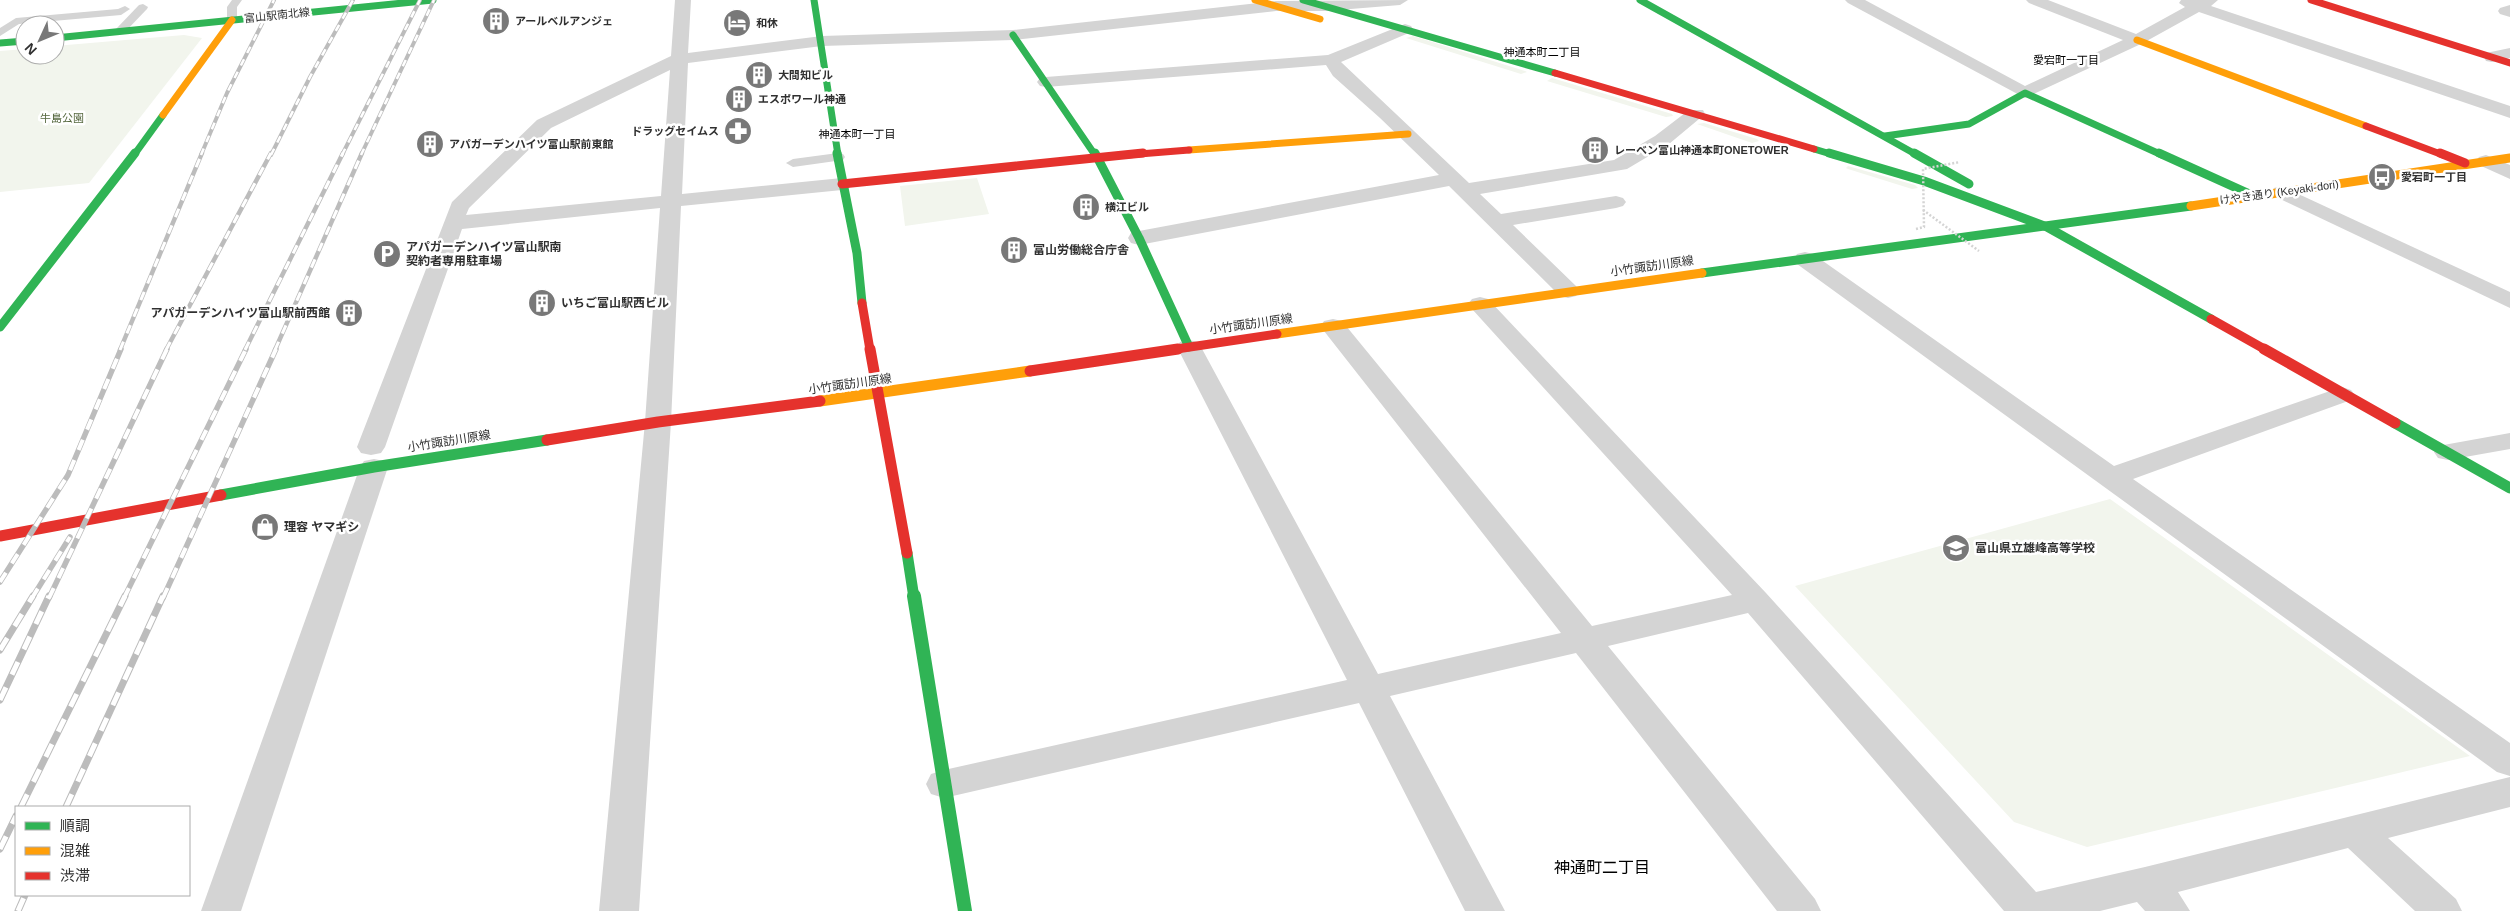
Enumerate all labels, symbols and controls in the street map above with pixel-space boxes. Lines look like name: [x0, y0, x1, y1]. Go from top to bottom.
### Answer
street label: 富山駅南北線: [244, 6, 310, 24]
building icon: アールベルアンジェ: [481, 6, 511, 36]
hotel icon: 和休: [722, 8, 752, 38]
north arrow: [15, 15, 65, 65]
place label: アールベルアンジェ: [515, 15, 613, 27]
place label: 和休: [756, 17, 778, 29]
text: N: [21, 40, 40, 58]
district label: 神通本町二丁目: [1504, 46, 1581, 58]
district label: 愛宕町一丁目: [2033, 54, 2099, 66]
building icon: 大間知ビル: [744, 60, 774, 90]
place label: 大間知ビル: [778, 69, 833, 81]
building icon: エスポワール神通: [724, 84, 754, 114]
place label: エスポワール神通: [758, 93, 846, 105]
park label: 牛島公園: [40, 112, 84, 124]
pharmacy icon: ドラッグセイムス: [723, 116, 753, 146]
place label: ドラッグセイムス: [631, 125, 719, 137]
district label: 神通本町一丁目: [819, 128, 896, 140]
building icon: アパガーデンハイツ富山駅前東館: [415, 129, 445, 159]
building icon: レーベン富山神通本町ONETOWER: [1580, 135, 1610, 165]
place label: アパガーデンハイツ富山駅前東館: [449, 138, 614, 150]
place label: レーベン富山神通本町ONETOWER: [1614, 144, 1789, 156]
bus stop icon: 愛宕町一丁目: [2367, 162, 2397, 192]
place label: 愛宕町一丁目: [2401, 171, 2467, 183]
street label: けやき通り (Keyaki-dori): [2219, 178, 2339, 206]
building icon: 横江ビル: [1071, 192, 1101, 222]
place label: 横江ビル: [1105, 201, 1149, 213]
building icon: 富山労働総合庁舎: [999, 235, 1029, 265]
parking icon: アパガーデンハイツ富山駅南 契約者専用駐車場: [372, 239, 402, 269]
place label: アパガーデンハイツ富山駅南 契約者専用駐車場: [406, 240, 562, 268]
place label: 富山労働総合庁舎: [1033, 243, 1129, 257]
street label: 小竹諏訪川原線: [1609, 253, 1695, 279]
building icon: いちご富山駅西ビル: [527, 288, 557, 318]
place label: いちご富山駅西ビル: [561, 296, 669, 310]
building icon: アパガーデンハイツ富山駅前西館: [334, 298, 364, 328]
place label: アパガーデンハイツ富山駅前西館: [150, 306, 330, 320]
street label: 小竹諏訪川原線: [1208, 311, 1294, 337]
street label: 小竹諏訪川原線: [807, 371, 893, 397]
street label: 小竹諏訪川原線: [406, 428, 492, 454]
shop icon: 理容 ヤマギシ: [250, 512, 280, 542]
place label: 理容 ヤマギシ: [284, 520, 359, 534]
school or university icon: 富山県立雄峰高等学校: [1941, 533, 1971, 563]
place label: 富山県立雄峰高等学校: [1975, 541, 2095, 555]
legend: [15, 806, 190, 896]
text: 順調: [60, 817, 90, 834]
text: 混雑: [60, 842, 90, 859]
district label: 神通町二丁目: [1554, 859, 1650, 876]
text: 渋滞: [60, 867, 90, 884]

